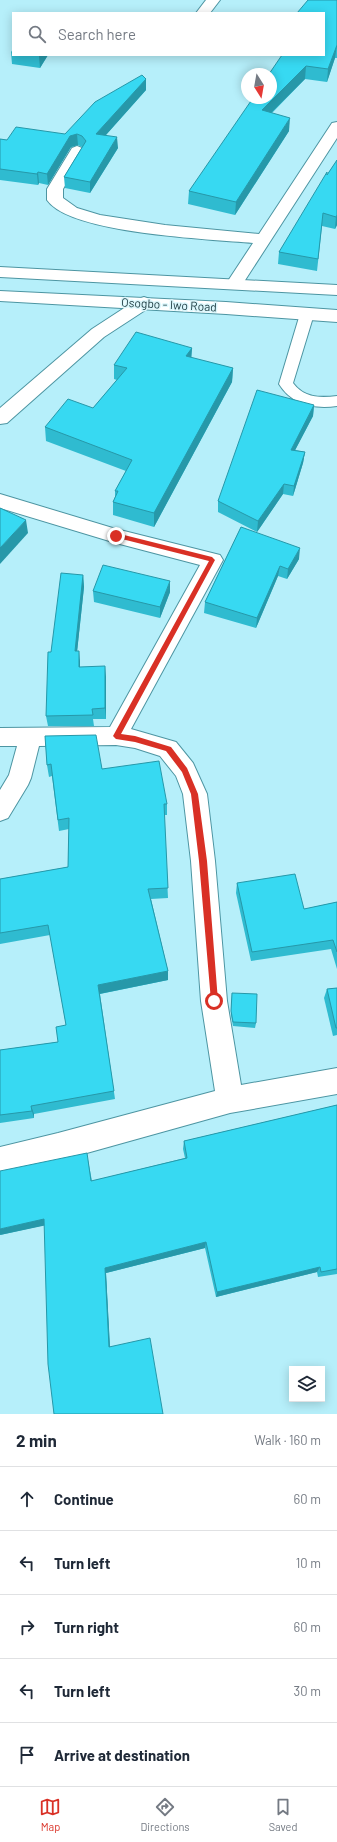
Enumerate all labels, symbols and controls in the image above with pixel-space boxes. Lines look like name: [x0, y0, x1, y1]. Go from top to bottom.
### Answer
search box: [12, 12, 325, 56]
icon: search: [26, 23, 48, 45]
text: Search here: [58, 25, 136, 43]
north arrow: [241, 68, 277, 104]
street label: Osogbo - Iwo Road: [121, 295, 217, 313]
route end: [107, 527, 125, 545]
route start: [205, 992, 223, 1010]
map controls: [289, 1366, 325, 1402]
button: layers: [289, 1366, 325, 1402]
text: 2 min: [16, 1430, 57, 1450]
text: Walk · 160 m: [254, 1432, 321, 1448]
icon: ahead: [16, 1488, 38, 1510]
text: Continue: [54, 1490, 114, 1508]
text: 60 m: [294, 1491, 321, 1507]
icon: left: [16, 1552, 38, 1574]
text: Turn left: [54, 1554, 110, 1572]
text: 10 m: [296, 1555, 321, 1571]
icon: right: [16, 1616, 38, 1638]
text: Turn right: [54, 1618, 119, 1636]
text: 60 m: [294, 1619, 321, 1635]
icon: left: [16, 1680, 38, 1702]
text: Turn left: [54, 1682, 110, 1700]
text: 30 m: [294, 1683, 321, 1699]
icon: arrive: [16, 1744, 38, 1766]
text: Arrive at destination: [54, 1746, 190, 1764]
tab: Map: [39, 1796, 61, 1833]
tab: Directions: [140, 1796, 190, 1833]
tab: Saved: [269, 1796, 298, 1833]

